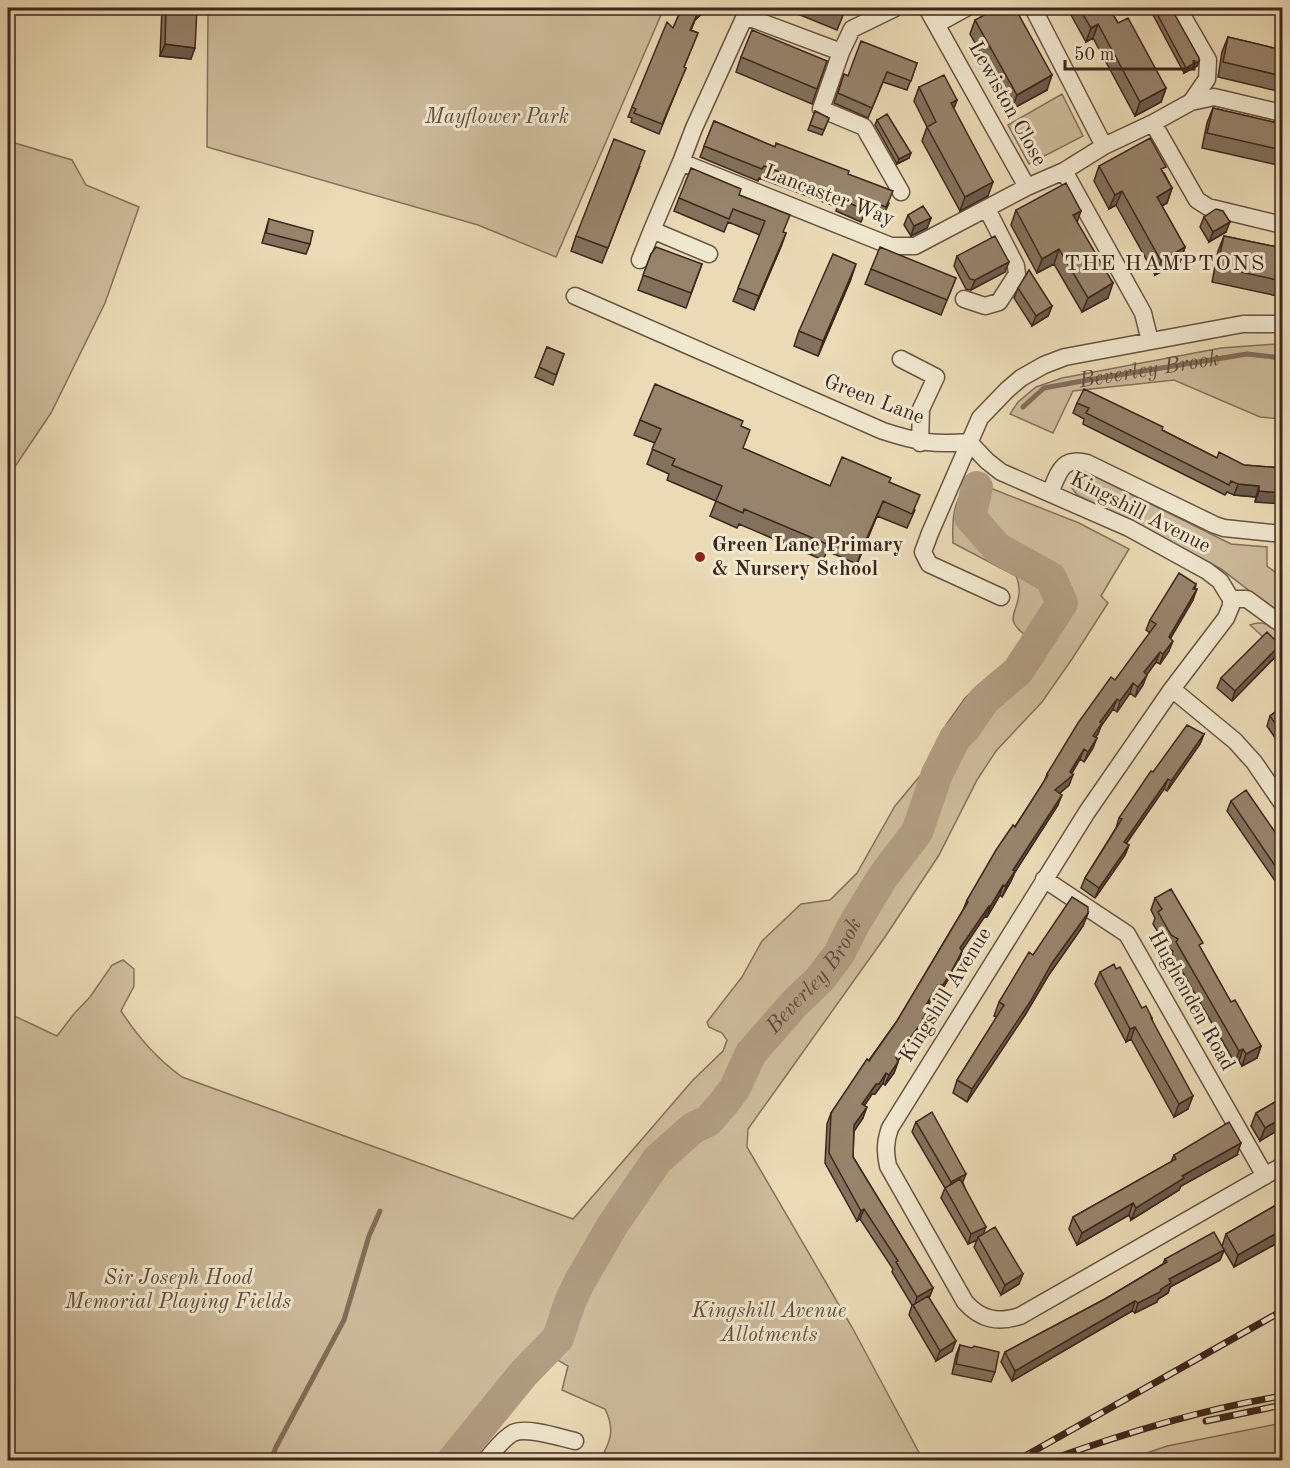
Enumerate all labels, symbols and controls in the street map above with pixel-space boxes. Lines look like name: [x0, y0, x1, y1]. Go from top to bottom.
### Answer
scale bar: [1065, 33, 1194, 71]
street label: Lewiston Close: [964, 38, 1050, 170]
text: 50 m: [1074, 46, 1114, 64]
park label: Mayflower Park: [424, 107, 569, 128]
street label: Lancaster Way: [761, 161, 897, 231]
district label: THE HAMPTONS: [1064, 253, 1266, 275]
water label: Beverley Brook: [1076, 348, 1221, 393]
street label: Green Lane: [821, 371, 927, 429]
street label: Kingshill Avenue: [1066, 469, 1214, 557]
place label: Green Lane Primary & Nursery School: [712, 535, 903, 580]
marker: Green Lane Primary & Nursery School: [693, 550, 707, 564]
water label: Beverley Brook: [762, 914, 866, 1039]
street label: Kingshill Avenue: [896, 924, 996, 1066]
street label: Hughenden Road: [1144, 928, 1238, 1074]
park label: Sir Joseph Hood Memorial Playing Fields: [64, 1268, 291, 1313]
park label: Kingshill Avenue Allotments: [691, 1301, 846, 1346]

